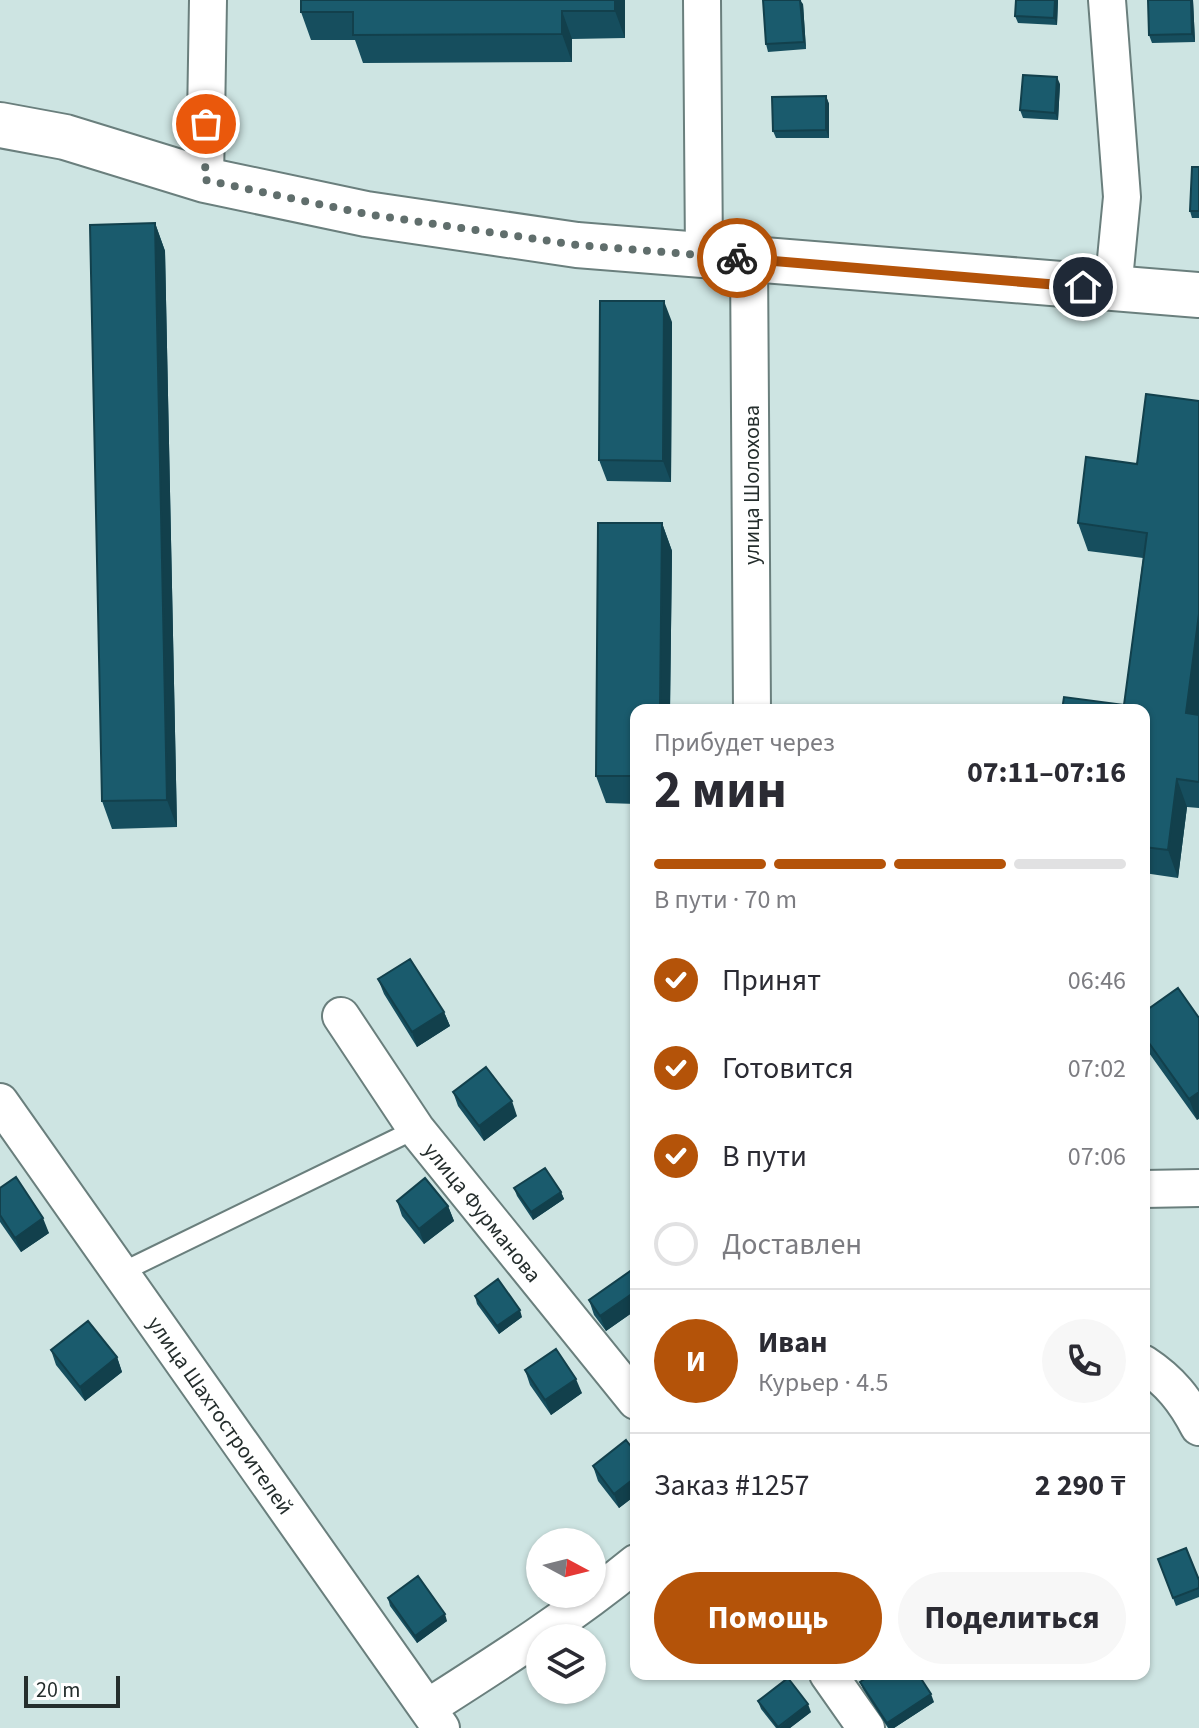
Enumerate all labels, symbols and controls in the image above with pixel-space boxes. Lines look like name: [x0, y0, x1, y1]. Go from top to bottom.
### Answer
pin: [172, 90, 240, 158]
icon: bag: [184, 102, 228, 146]
courier: [697, 218, 777, 298]
icon: bike: [715, 236, 759, 280]
pin: [1049, 253, 1117, 321]
icon: home: [1061, 265, 1105, 309]
street label: улица Шолохова: [736, 405, 768, 565]
text: Прибудет через: [654, 724, 835, 761]
text: 07:11–07:16: [967, 751, 1126, 794]
text: 2 мин: [654, 754, 787, 828]
text: В пути · 70 m: [654, 881, 797, 918]
icon: check: [654, 958, 698, 1002]
text: Принят: [722, 959, 821, 1002]
text: 06:46: [1068, 962, 1126, 999]
icon: check: [654, 1046, 698, 1090]
text: Готовится: [722, 1047, 854, 1090]
text: 07:02: [1068, 1050, 1126, 1087]
icon: check: [654, 1134, 698, 1178]
text: В пути: [722, 1135, 807, 1178]
street label: улица Фурманова: [416, 1136, 549, 1290]
text: 07:06: [1068, 1138, 1126, 1175]
text: Доставлен: [722, 1223, 862, 1266]
street label: улица Шахтостроителей: [139, 1310, 301, 1521]
button: phone: [1042, 1319, 1126, 1403]
text: Иван: [758, 1321, 827, 1364]
text: И: [686, 1340, 706, 1383]
text: Курьер · 4.5: [758, 1364, 888, 1401]
text: Заказ #1257: [654, 1464, 810, 1507]
text: 2 290 ₸: [1035, 1464, 1126, 1507]
north arrow: [526, 1528, 606, 1608]
map controls: [526, 1528, 606, 1704]
button: Помощь: [654, 1572, 882, 1664]
button: Поделиться: [898, 1572, 1126, 1664]
button: layers: [526, 1624, 606, 1704]
scale bar: [24, 1672, 120, 1708]
text: 20 m: [36, 1674, 81, 1706]

